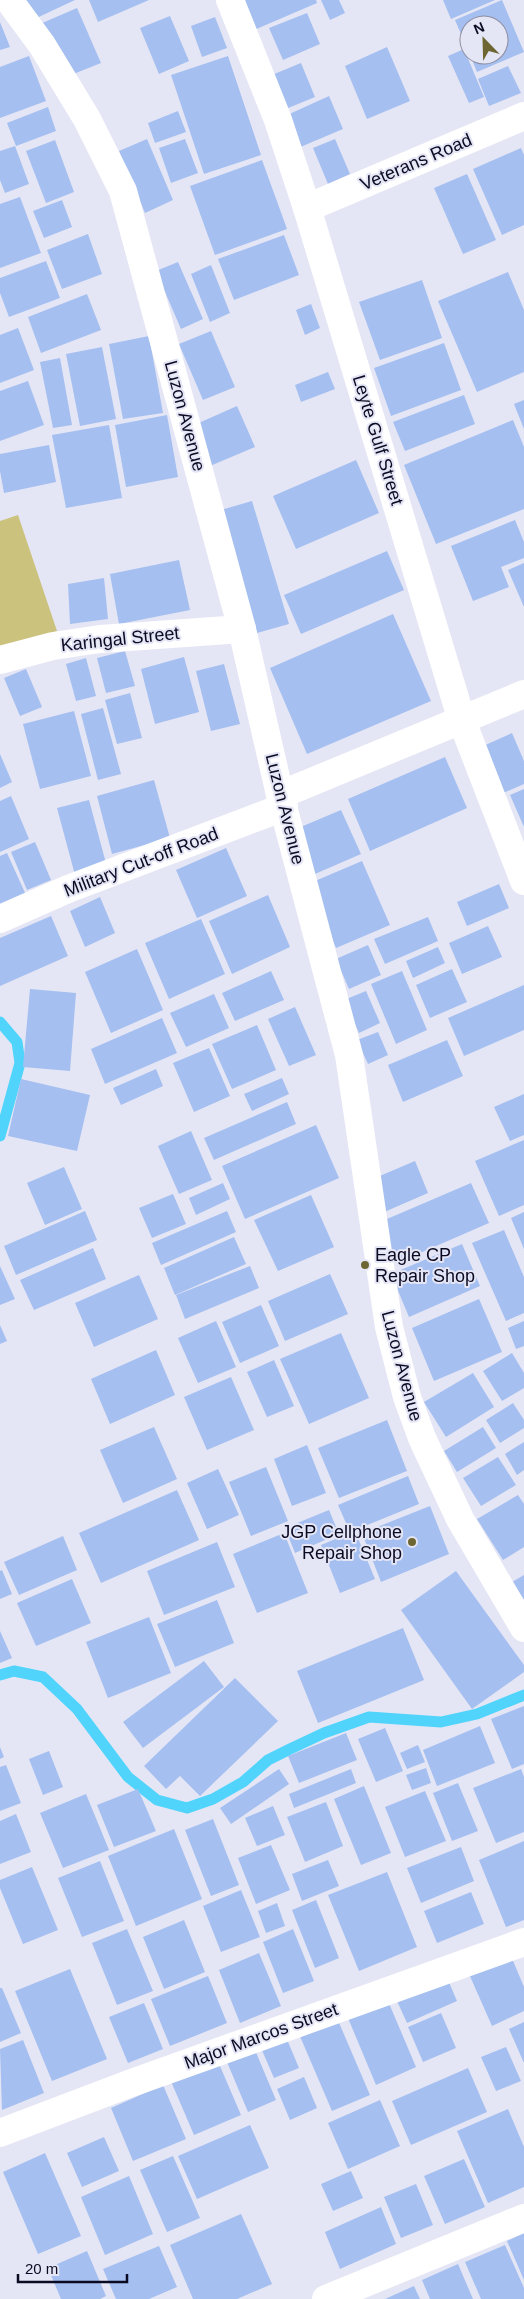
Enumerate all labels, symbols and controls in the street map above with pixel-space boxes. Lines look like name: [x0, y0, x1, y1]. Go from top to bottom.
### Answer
north arrow: [459, 15, 509, 65]
text: N: [471, 19, 487, 37]
street label: Veterans Road: [357, 130, 475, 194]
street label: Luzon Avenue: [161, 358, 209, 474]
street label: Leyte Gulf Street: [349, 372, 407, 508]
street label: Karingal Street: [60, 623, 180, 655]
street label: Luzon Avenue: [262, 751, 308, 867]
street label: Military Cut-off Road: [61, 823, 221, 901]
place label: Eagle CP Repair Shop: [375, 1245, 475, 1286]
marker: Eagle CP Repair Shop: [359, 1259, 371, 1271]
street label: Luzon Avenue: [378, 1308, 426, 1424]
place label: JGP Cellphone Repair Shop: [281, 1522, 402, 1563]
marker: JGP Cellphone Repair Shop: [406, 1536, 418, 1548]
street label: Major Marcos Street: [181, 1999, 341, 2073]
scale bar: [18, 2252, 126, 2284]
text: 20 m: [25, 2260, 58, 2277]

